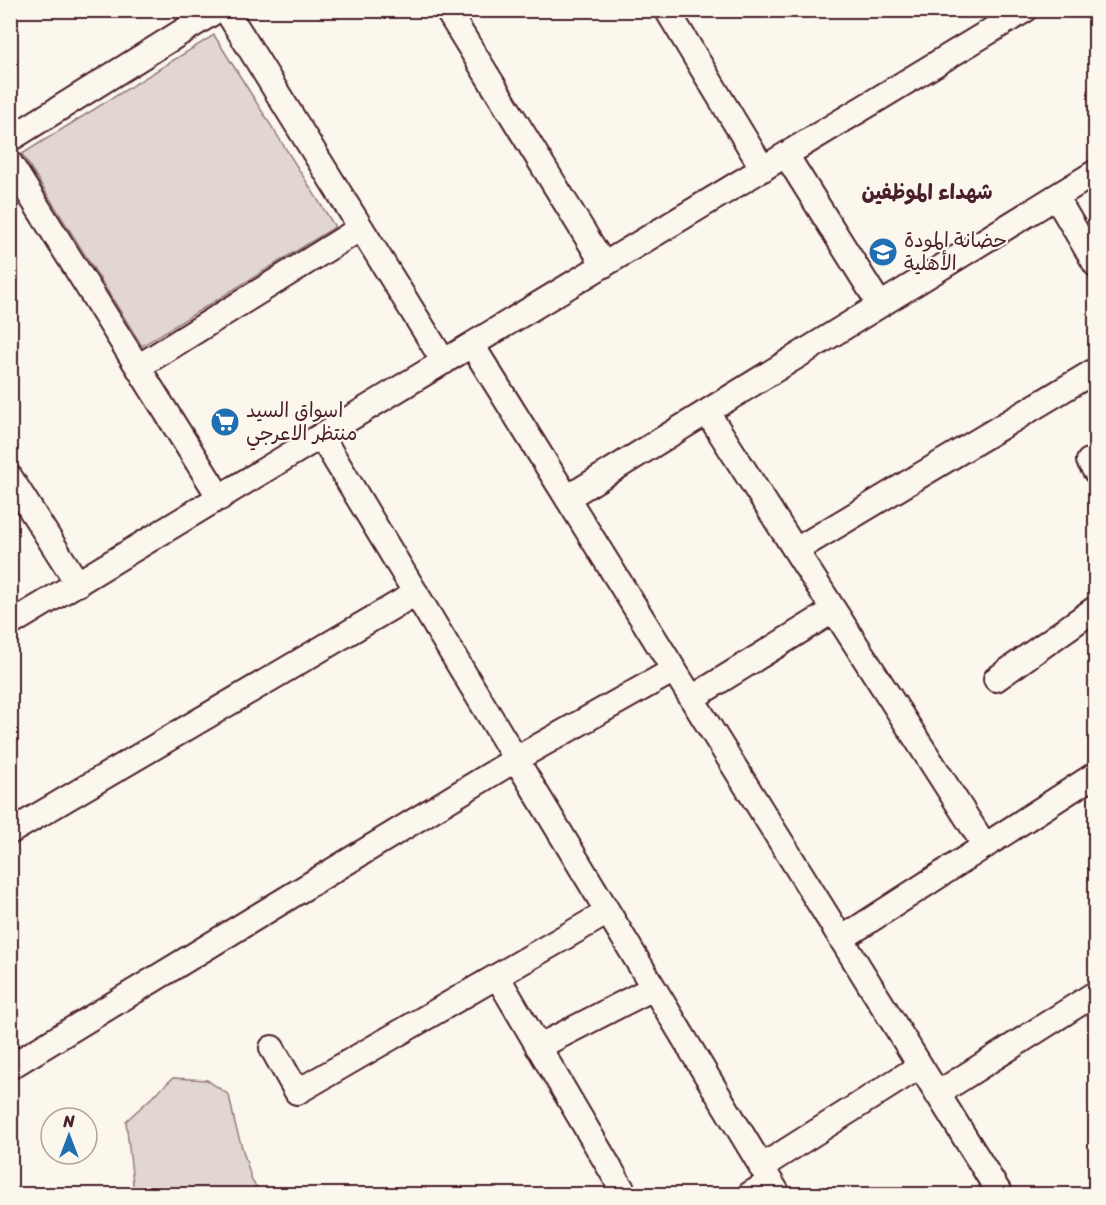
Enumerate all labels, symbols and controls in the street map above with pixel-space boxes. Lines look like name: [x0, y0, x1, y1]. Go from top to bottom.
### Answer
district label: شهداء الموظفين: [861, 173, 993, 211]
place label: حضانة المودة الأهلية: [904, 223, 1007, 281]
school or university icon: حضانة المودة الأهلية: [867, 236, 899, 268]
place label: اسواق السيد منتظر الاعرجي: [246, 393, 357, 451]
supermarket icon: اسواق السيد منتظر الاعرجي: [209, 406, 241, 438]
north arrow: [39, 1106, 99, 1166]
text: N: [62, 1107, 75, 1136]

